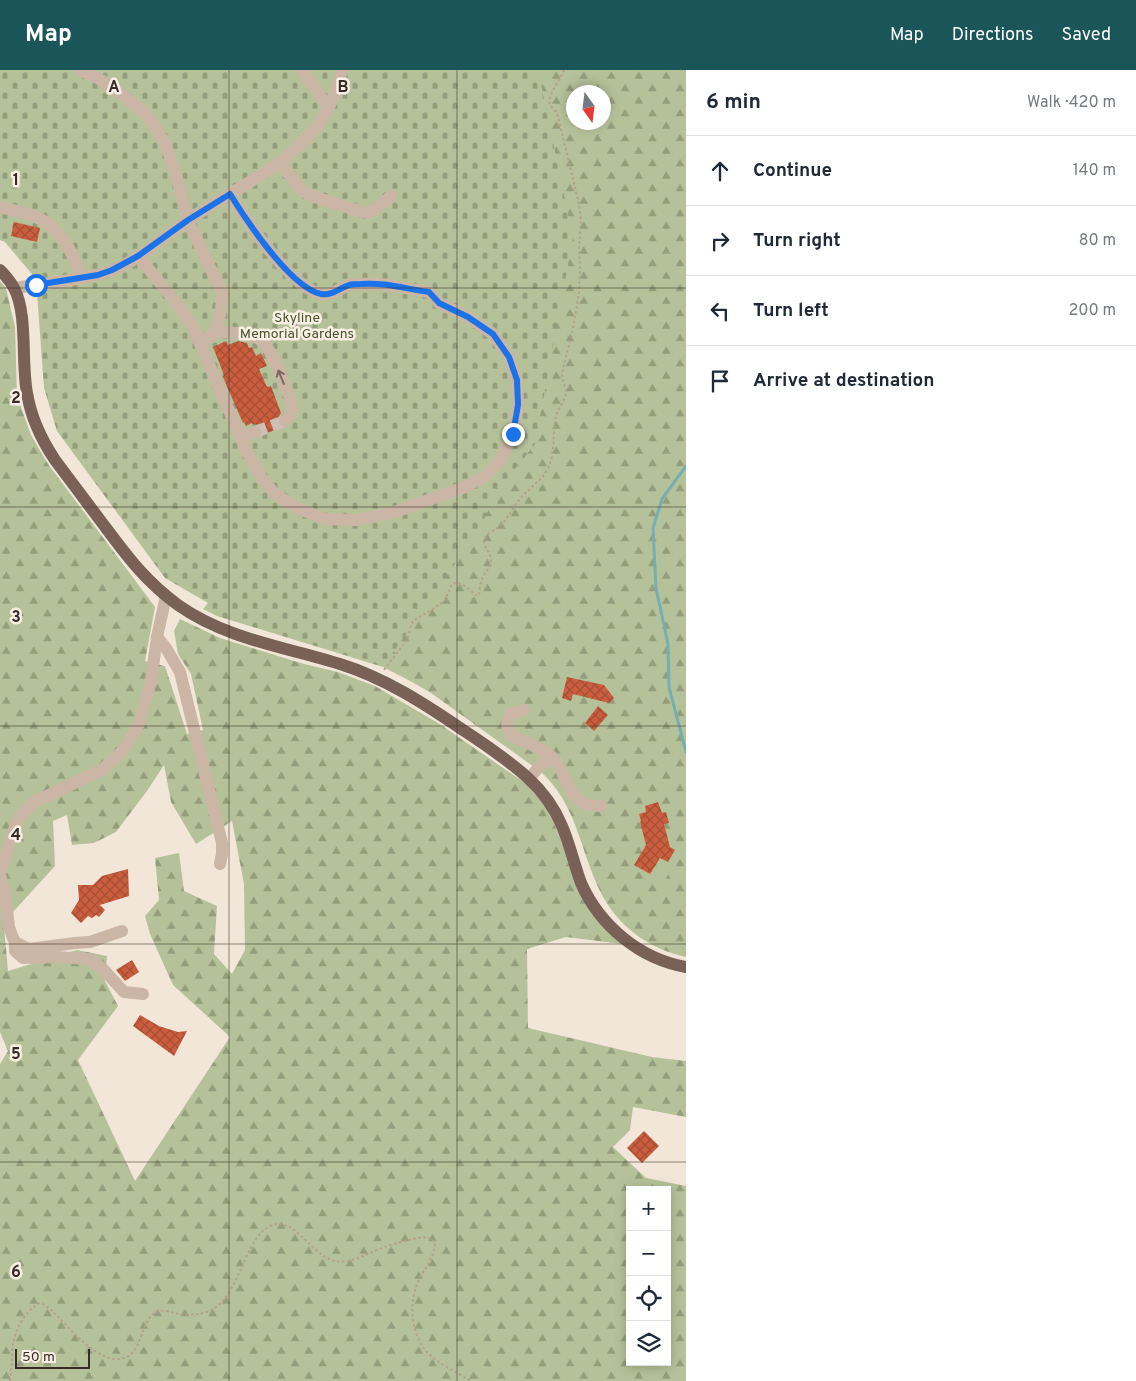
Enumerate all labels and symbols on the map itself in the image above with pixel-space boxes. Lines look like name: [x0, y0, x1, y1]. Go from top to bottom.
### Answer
text: A: [108, 78, 120, 98]
text: B: [337, 78, 349, 98]
north arrow: [566, 85, 611, 130]
text: 1: [13, 171, 19, 191]
route start: [25, 274, 48, 297]
park label: Skyline Memorial Gardens: [240, 310, 354, 343]
one-way arrow: [276, 369, 285, 385]
text: 2: [11, 389, 21, 409]
route end: [502, 423, 525, 446]
text: 3: [11, 608, 21, 628]
text: 4: [11, 826, 21, 846]
text: 5: [11, 1045, 21, 1065]
text: 6: [11, 1263, 21, 1283]
scale bar: [15, 1346, 90, 1369]

